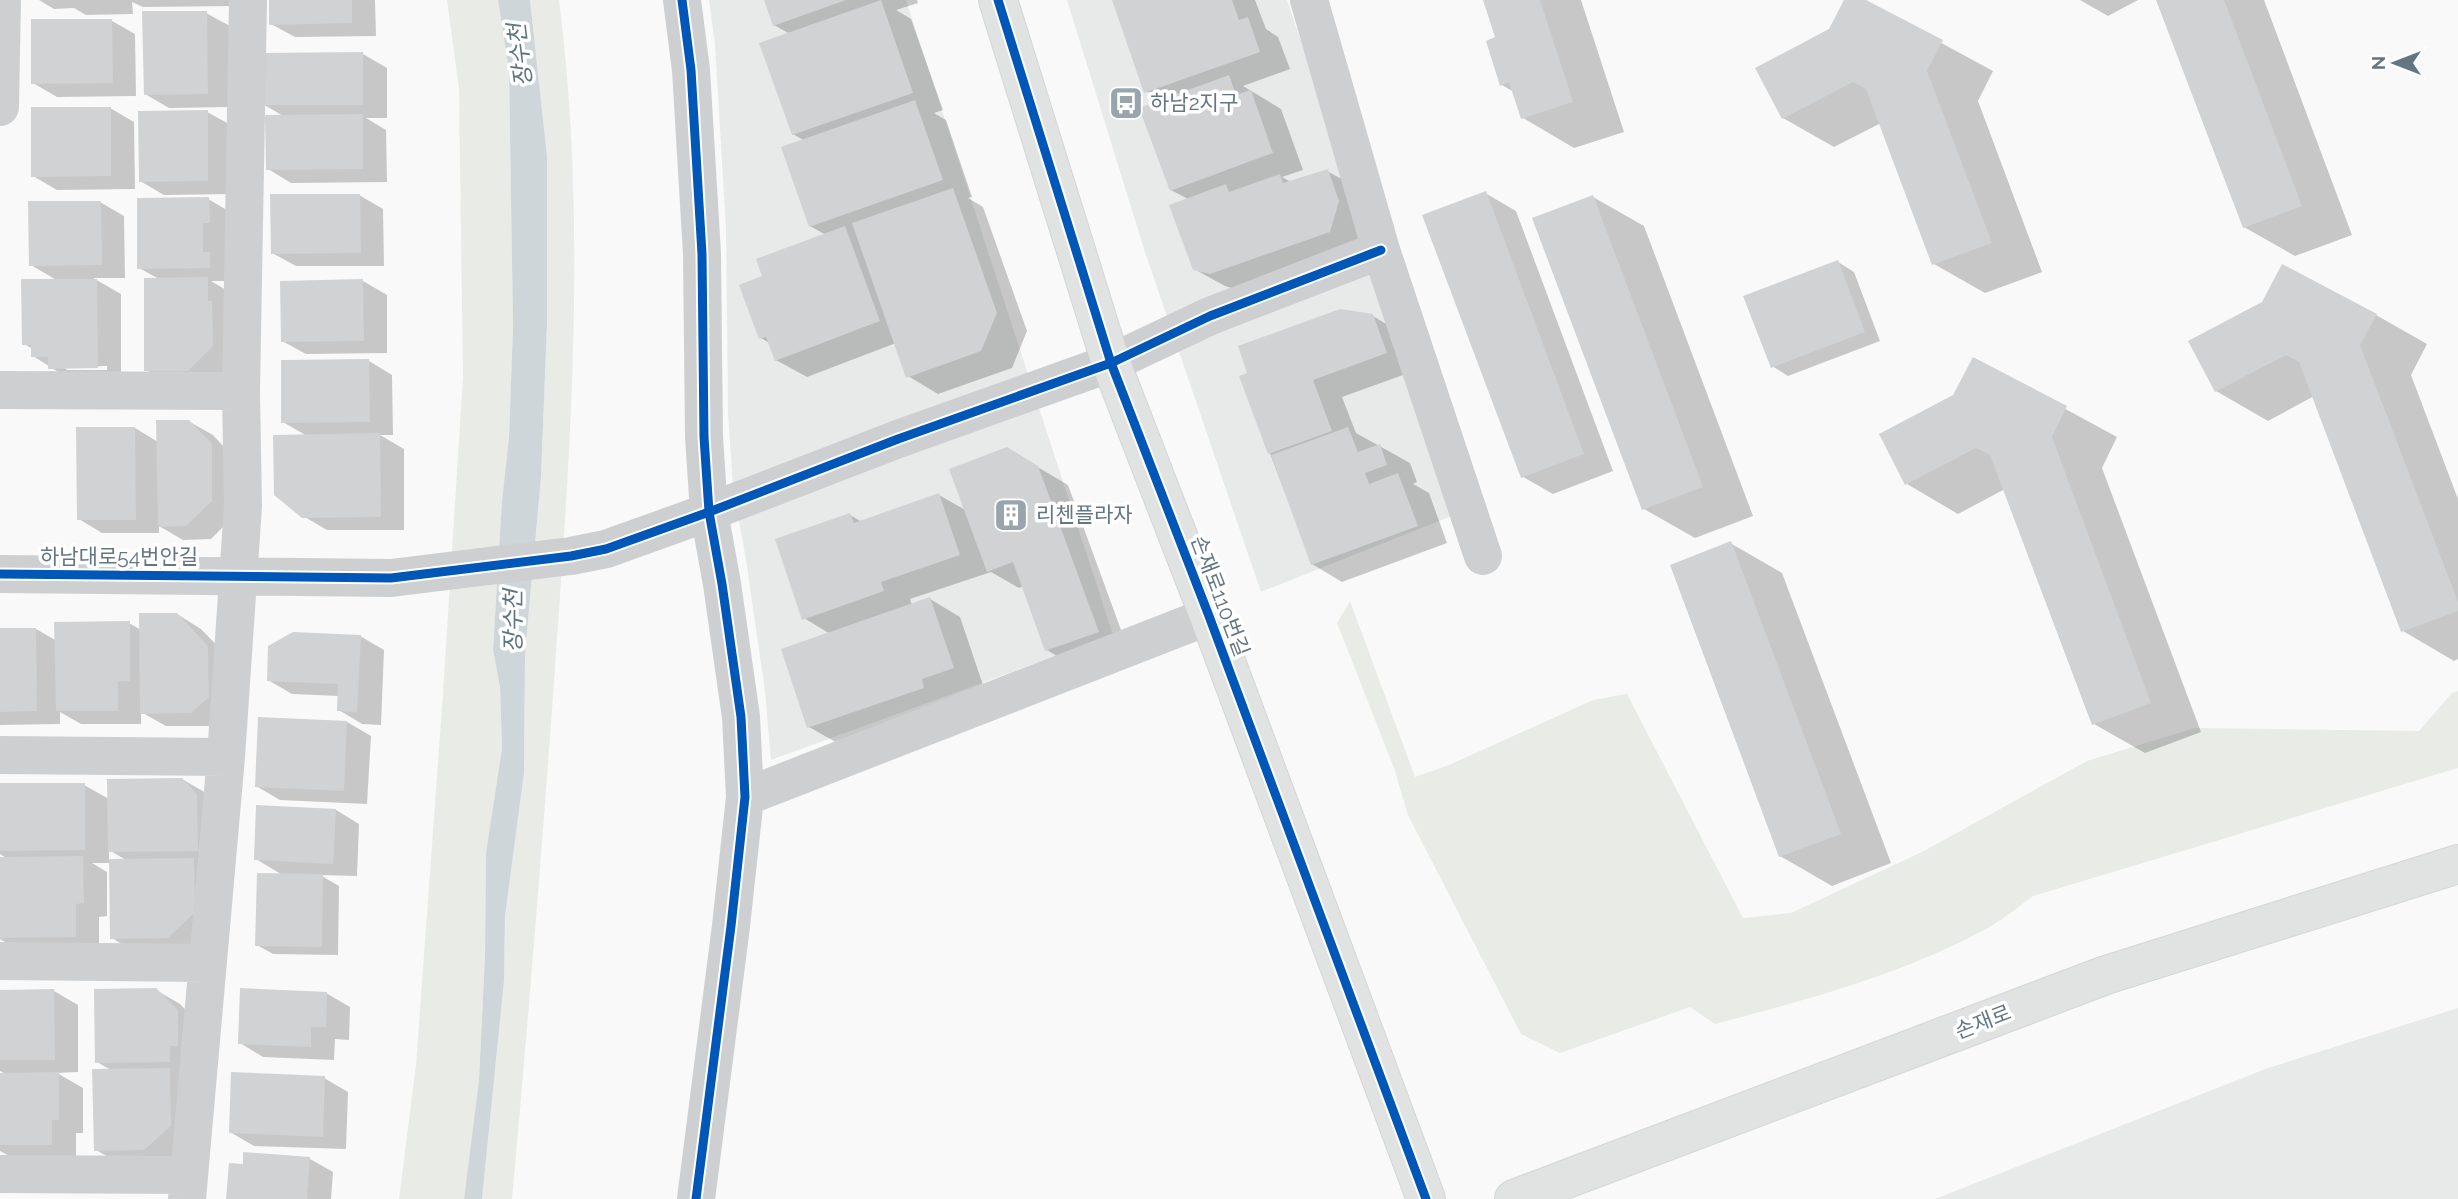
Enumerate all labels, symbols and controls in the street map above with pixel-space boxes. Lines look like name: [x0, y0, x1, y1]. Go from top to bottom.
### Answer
water label: 장수천: [502, 19, 537, 88]
north arrow: [2360, 28, 2430, 98]
text: N: [2367, 56, 2389, 70]
bus stop icon: 하남2지구: [1107, 84, 1145, 122]
place label: 하남2지구: [1150, 90, 1238, 115]
building icon: 리첸플라자: [992, 496, 1030, 534]
place label: 리첸플라자: [1036, 502, 1133, 527]
street label: 손재로110번길: [1186, 532, 1255, 660]
street label: 하남대로54번안길: [40, 544, 198, 569]
water label: 장수천: [499, 586, 526, 653]
street label: 손재로: [1951, 999, 2014, 1044]

